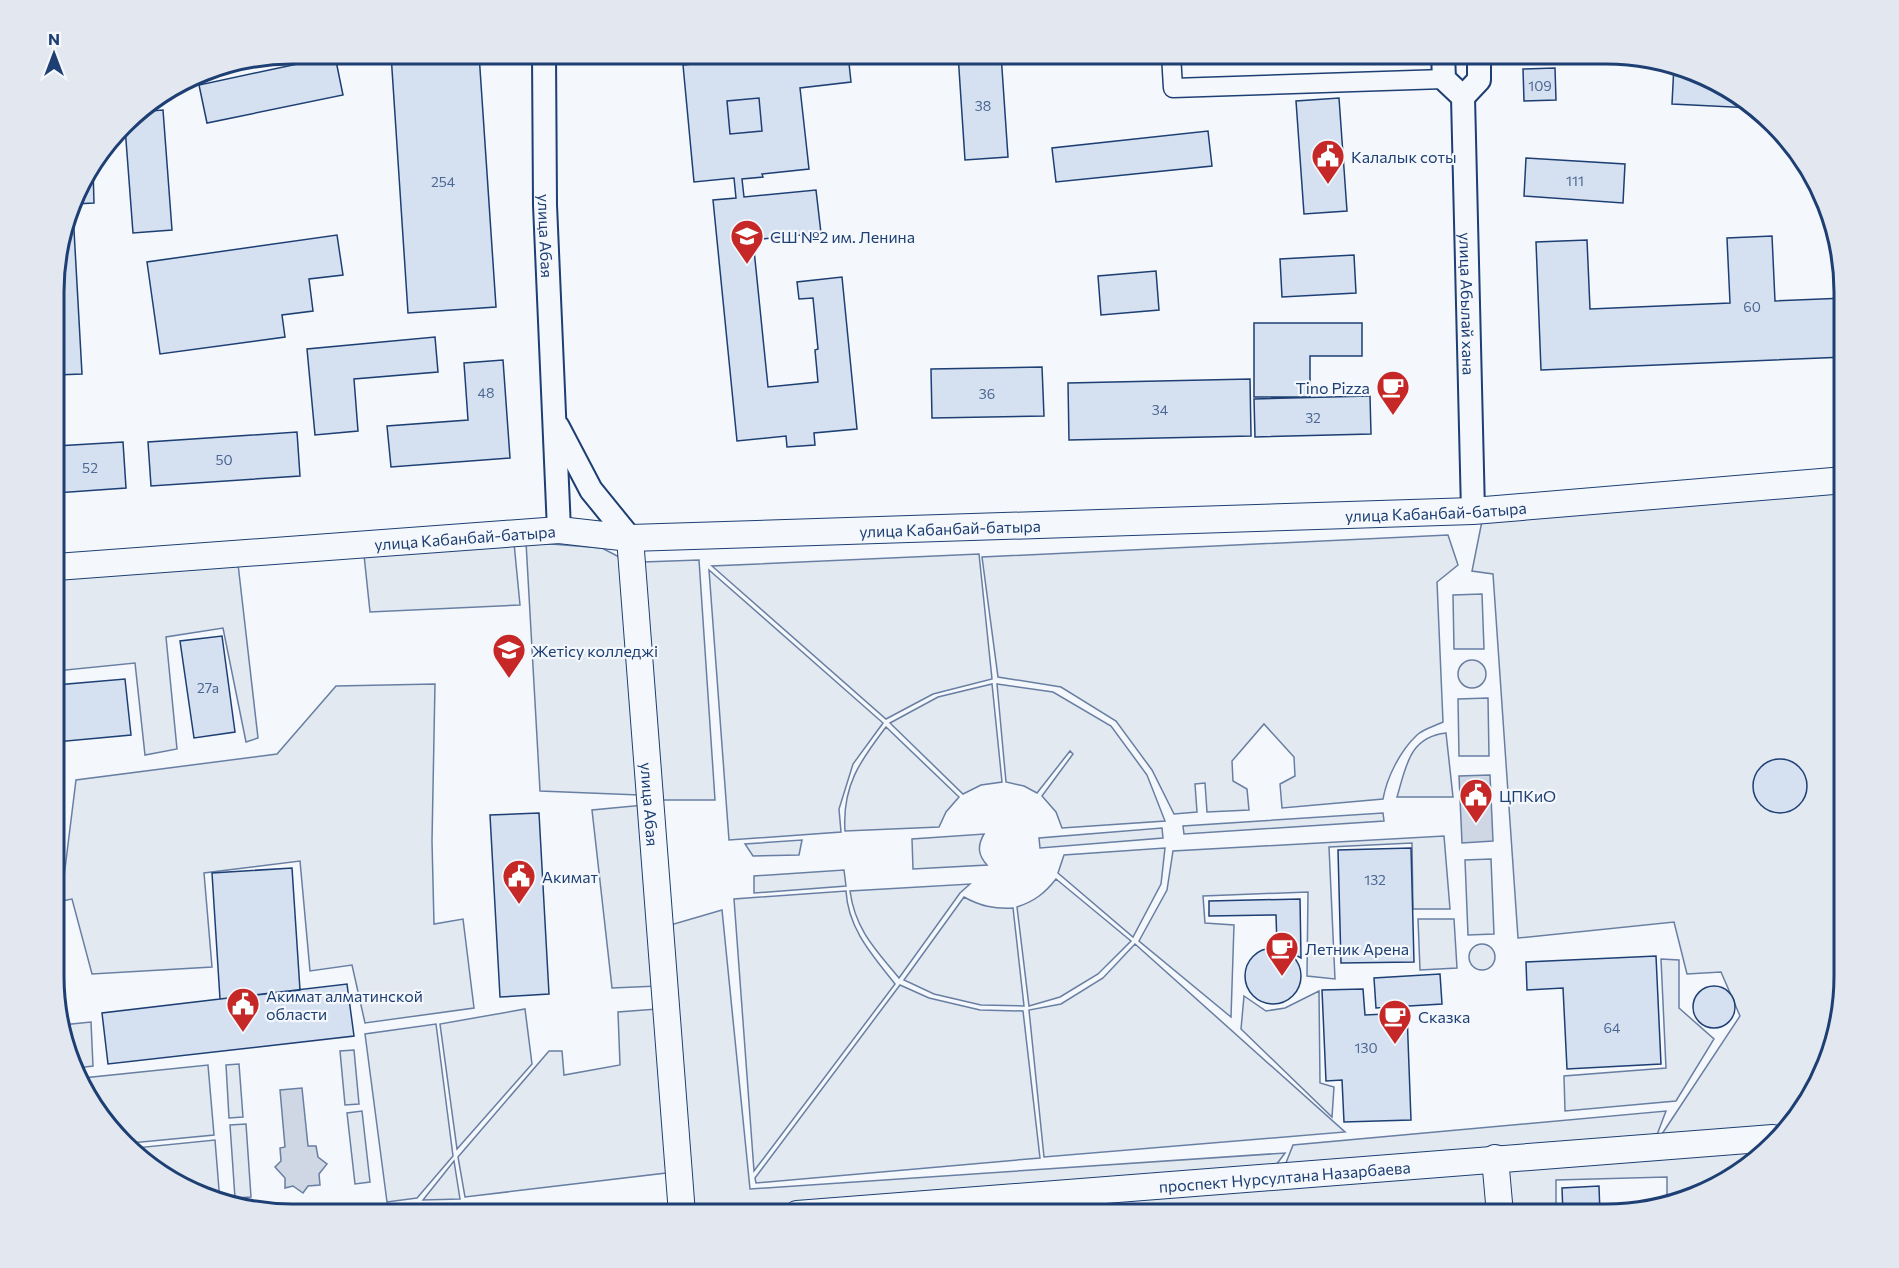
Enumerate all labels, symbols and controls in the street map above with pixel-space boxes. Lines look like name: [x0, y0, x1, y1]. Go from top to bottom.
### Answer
north arrow: [24, 24, 84, 84]
text: N: [48, 29, 60, 48]
house number: 109: [1528, 77, 1552, 94]
house number: 38: [975, 97, 991, 114]
public building icon: Калалык соты: [1310, 138, 1346, 185]
place label: Калалык соты: [1351, 147, 1457, 166]
house number: 111: [1566, 172, 1584, 189]
house number: 254: [431, 173, 456, 190]
street label: улица Абая: [535, 194, 558, 278]
school or university icon: СШ №2 им. Ленина: [729, 218, 765, 265]
place label: СШ №2 им. Ленина: [770, 227, 915, 246]
street label: улица Абылай хана: [1457, 232, 1479, 375]
house number: 60: [1743, 298, 1761, 315]
cafe icon: Tino Pizza: [1375, 369, 1411, 416]
place label: Tino Pizza: [1295, 378, 1370, 397]
house number: 48: [478, 384, 494, 401]
house number: 36: [979, 385, 995, 402]
house number: 34: [1152, 401, 1169, 418]
house number: 32: [1305, 409, 1321, 426]
house number: 50: [215, 451, 233, 468]
house number: 52: [82, 459, 98, 476]
street label: улица Кабанбай-батыра: [1345, 497, 1527, 525]
street label: улица Кабанбай-батыра: [859, 515, 1041, 540]
street label: улица Кабанбай-батыра: [374, 521, 556, 553]
school or university icon: Жетісу колледжі: [491, 632, 527, 679]
place label: Жетісу колледжі: [532, 641, 658, 660]
house number: 27а: [197, 679, 219, 696]
street label: улица Абая: [638, 762, 663, 847]
public building icon: ЦПКиО: [1458, 777, 1494, 824]
place label: ЦПКиО: [1499, 786, 1556, 805]
public building icon: Акимат: [501, 858, 537, 905]
place label: Акимат: [542, 867, 598, 886]
house number: 132: [1364, 871, 1386, 888]
cafe icon: Летник Арена: [1264, 930, 1300, 977]
place label: Летник Арена: [1305, 939, 1409, 958]
public building icon: Акимат алматинской области: [225, 986, 261, 1033]
place label: Акимат алматинской области: [266, 986, 423, 1023]
cafe icon: Сказка: [1377, 998, 1413, 1045]
place label: Сказка: [1418, 1007, 1470, 1026]
house number: 64: [1604, 1019, 1621, 1036]
house number: 130: [1354, 1039, 1378, 1056]
street label: проспект Нурсултана Назарбаева: [1158, 1157, 1411, 1195]

